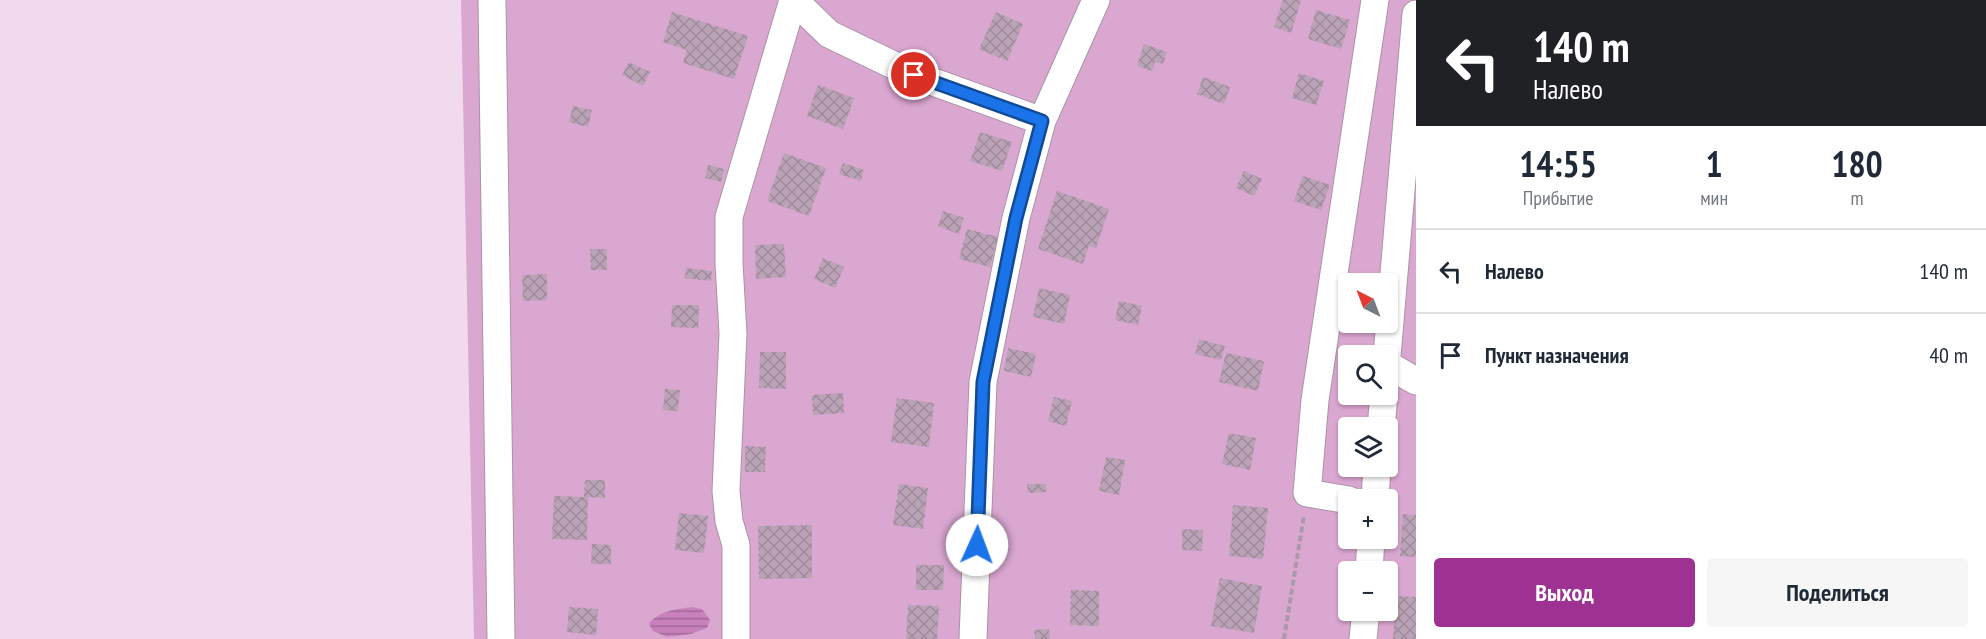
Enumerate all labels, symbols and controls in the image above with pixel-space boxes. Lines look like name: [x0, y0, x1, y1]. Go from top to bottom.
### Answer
text: 140 m: [1533, 19, 1630, 74]
icon: left: [1434, 24, 1512, 102]
pin: [888, 49, 939, 100]
icon: arrive: [897, 58, 930, 91]
text: Налево: [1533, 72, 1603, 106]
text: 14:55: [1519, 140, 1597, 187]
text: 1: [1706, 140, 1723, 187]
text: 180: [1831, 140, 1883, 187]
text: Прибытие: [1523, 185, 1594, 211]
text: мин: [1700, 185, 1728, 211]
text: m: [1851, 185, 1864, 211]
icon: left: [1434, 255, 1467, 288]
text: Налево: [1485, 257, 1544, 285]
text: 140 m: [1919, 257, 1968, 285]
north arrow: [1338, 273, 1398, 333]
map controls: [1338, 273, 1398, 621]
icon: arrive: [1434, 339, 1467, 372]
text: Пункт назначения: [1485, 341, 1629, 369]
text: 40 m: [1929, 341, 1968, 369]
button: search: [1338, 345, 1398, 405]
button: layers: [1338, 417, 1398, 477]
button: +: [1338, 489, 1398, 549]
position arrow: [945, 513, 1009, 577]
button: Выход: [1434, 558, 1695, 627]
button: Поделиться: [1707, 558, 1968, 627]
button: −: [1338, 561, 1398, 621]

